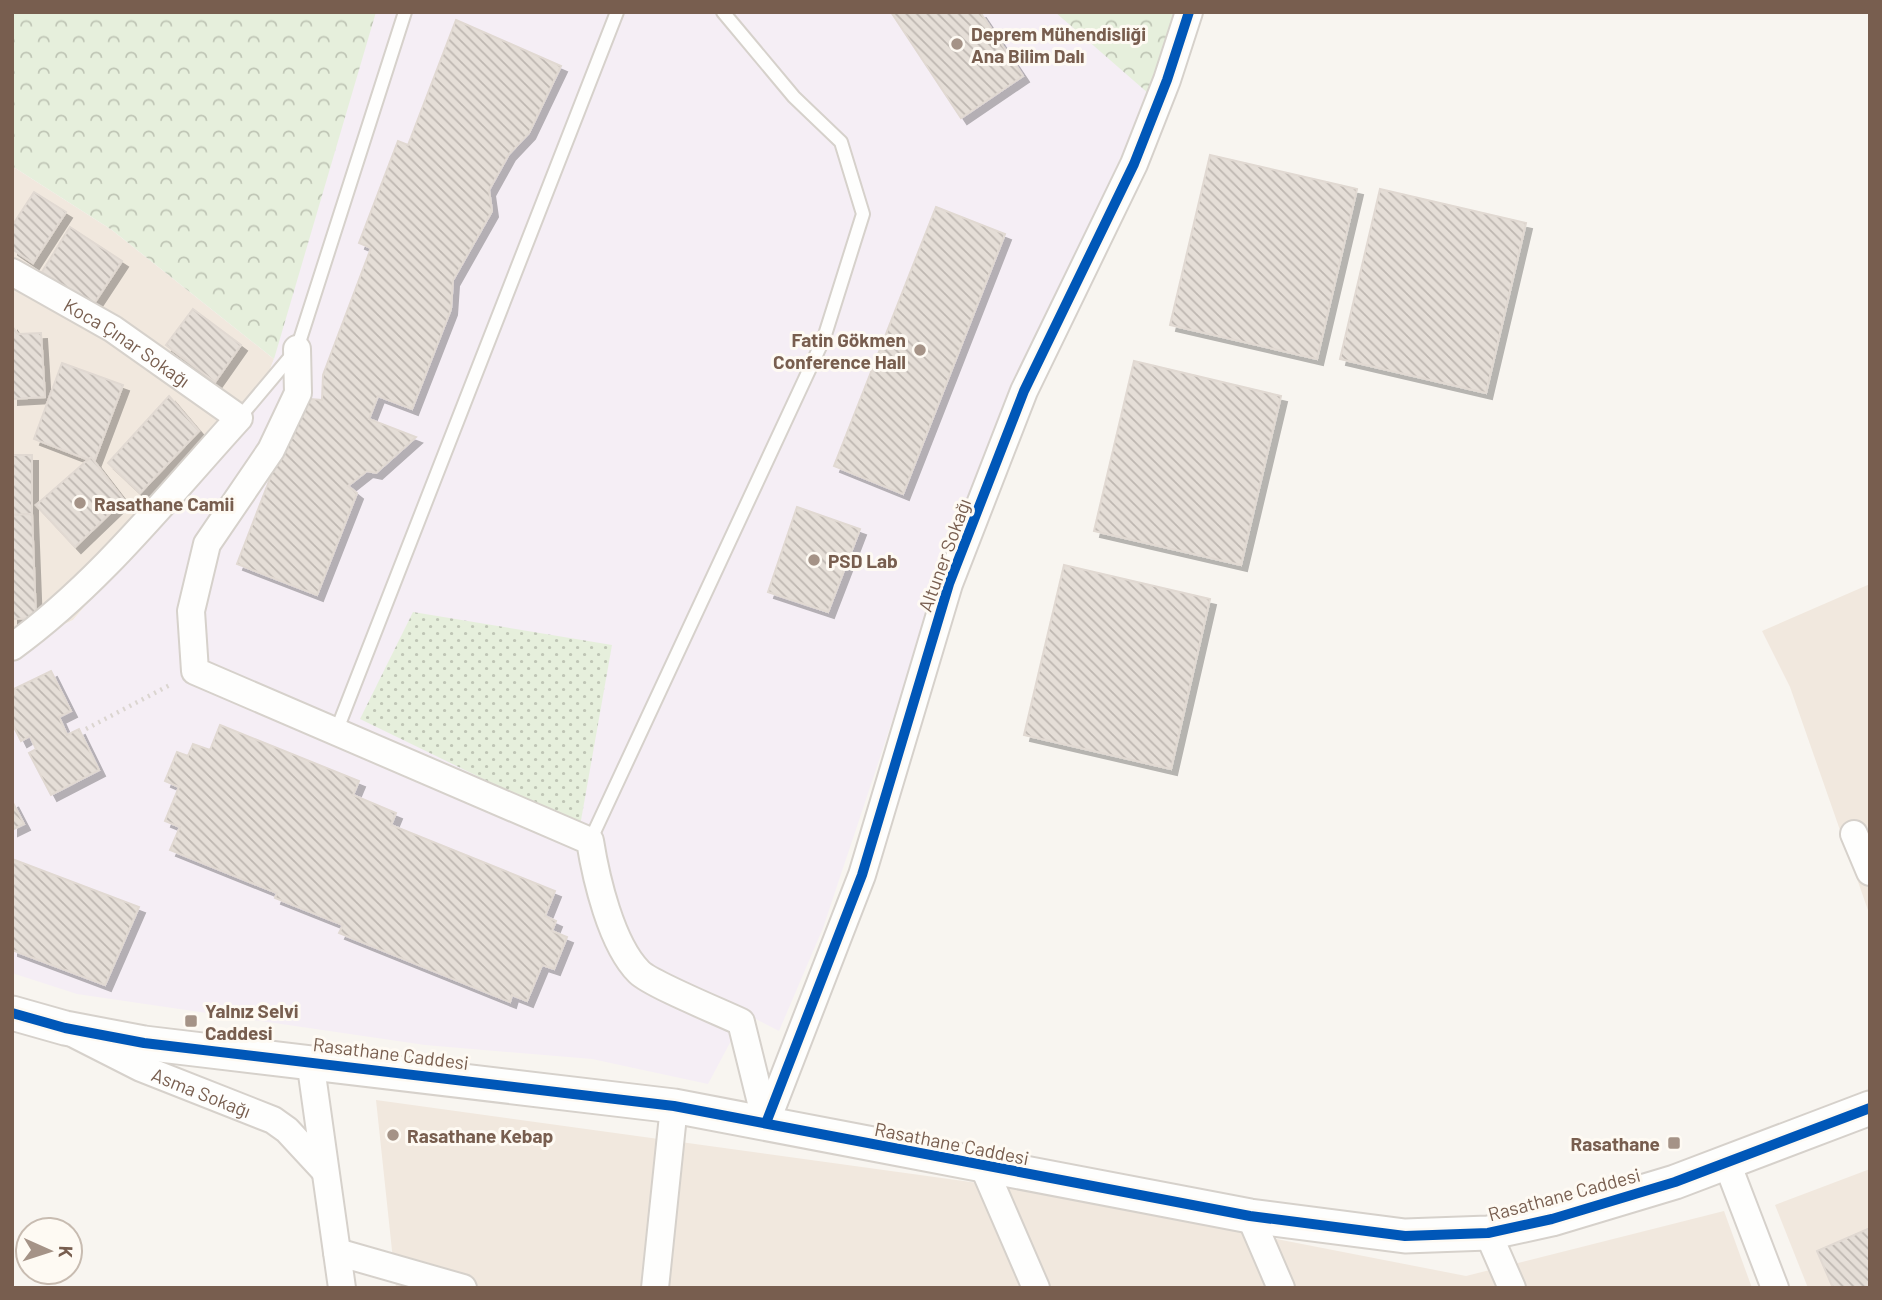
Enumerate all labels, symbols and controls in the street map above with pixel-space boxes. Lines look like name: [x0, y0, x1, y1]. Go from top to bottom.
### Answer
place label: Deprem Mühendisliği Ana Bilim Dalı: [971, 22, 1146, 67]
marker: Deprem Mühendisliği Ana Bilim Dalı: [949, 36, 965, 52]
street label: Koca Çınar Sokağı: [60, 292, 195, 392]
place label: Fatin Gökmen Conference Hall: [773, 328, 906, 373]
marker: Fatin Gökmen Conference Hall: [912, 342, 928, 358]
place label: Rasathane Camii: [94, 492, 234, 515]
marker: Rasathane Camii: [72, 495, 88, 511]
street label: Altuner Sokağı: [913, 495, 975, 615]
place label: PSD Lab: [828, 549, 898, 572]
marker: PSD Lab: [806, 552, 822, 568]
place label: Yalnız Selvi Caddesi: [205, 999, 299, 1044]
marker: Yalnız Selvi Caddesi: [183, 1013, 199, 1029]
street label: Rasathane Caddesi: [312, 1032, 470, 1074]
street label: Asma Sokağı: [149, 1062, 254, 1122]
street label: Rasathane Caddesi: [873, 1117, 1031, 1169]
place label: Rasathane Kebap: [407, 1124, 554, 1147]
marker: Rasathane Kebap: [385, 1127, 401, 1143]
place label: Rasathane: [1571, 1132, 1660, 1155]
marker: Rasathane: [1666, 1135, 1682, 1151]
street label: Rasathane Caddesi: [1485, 1163, 1643, 1225]
north arrow: [14, 1216, 84, 1286]
text: K: [55, 1245, 78, 1259]

